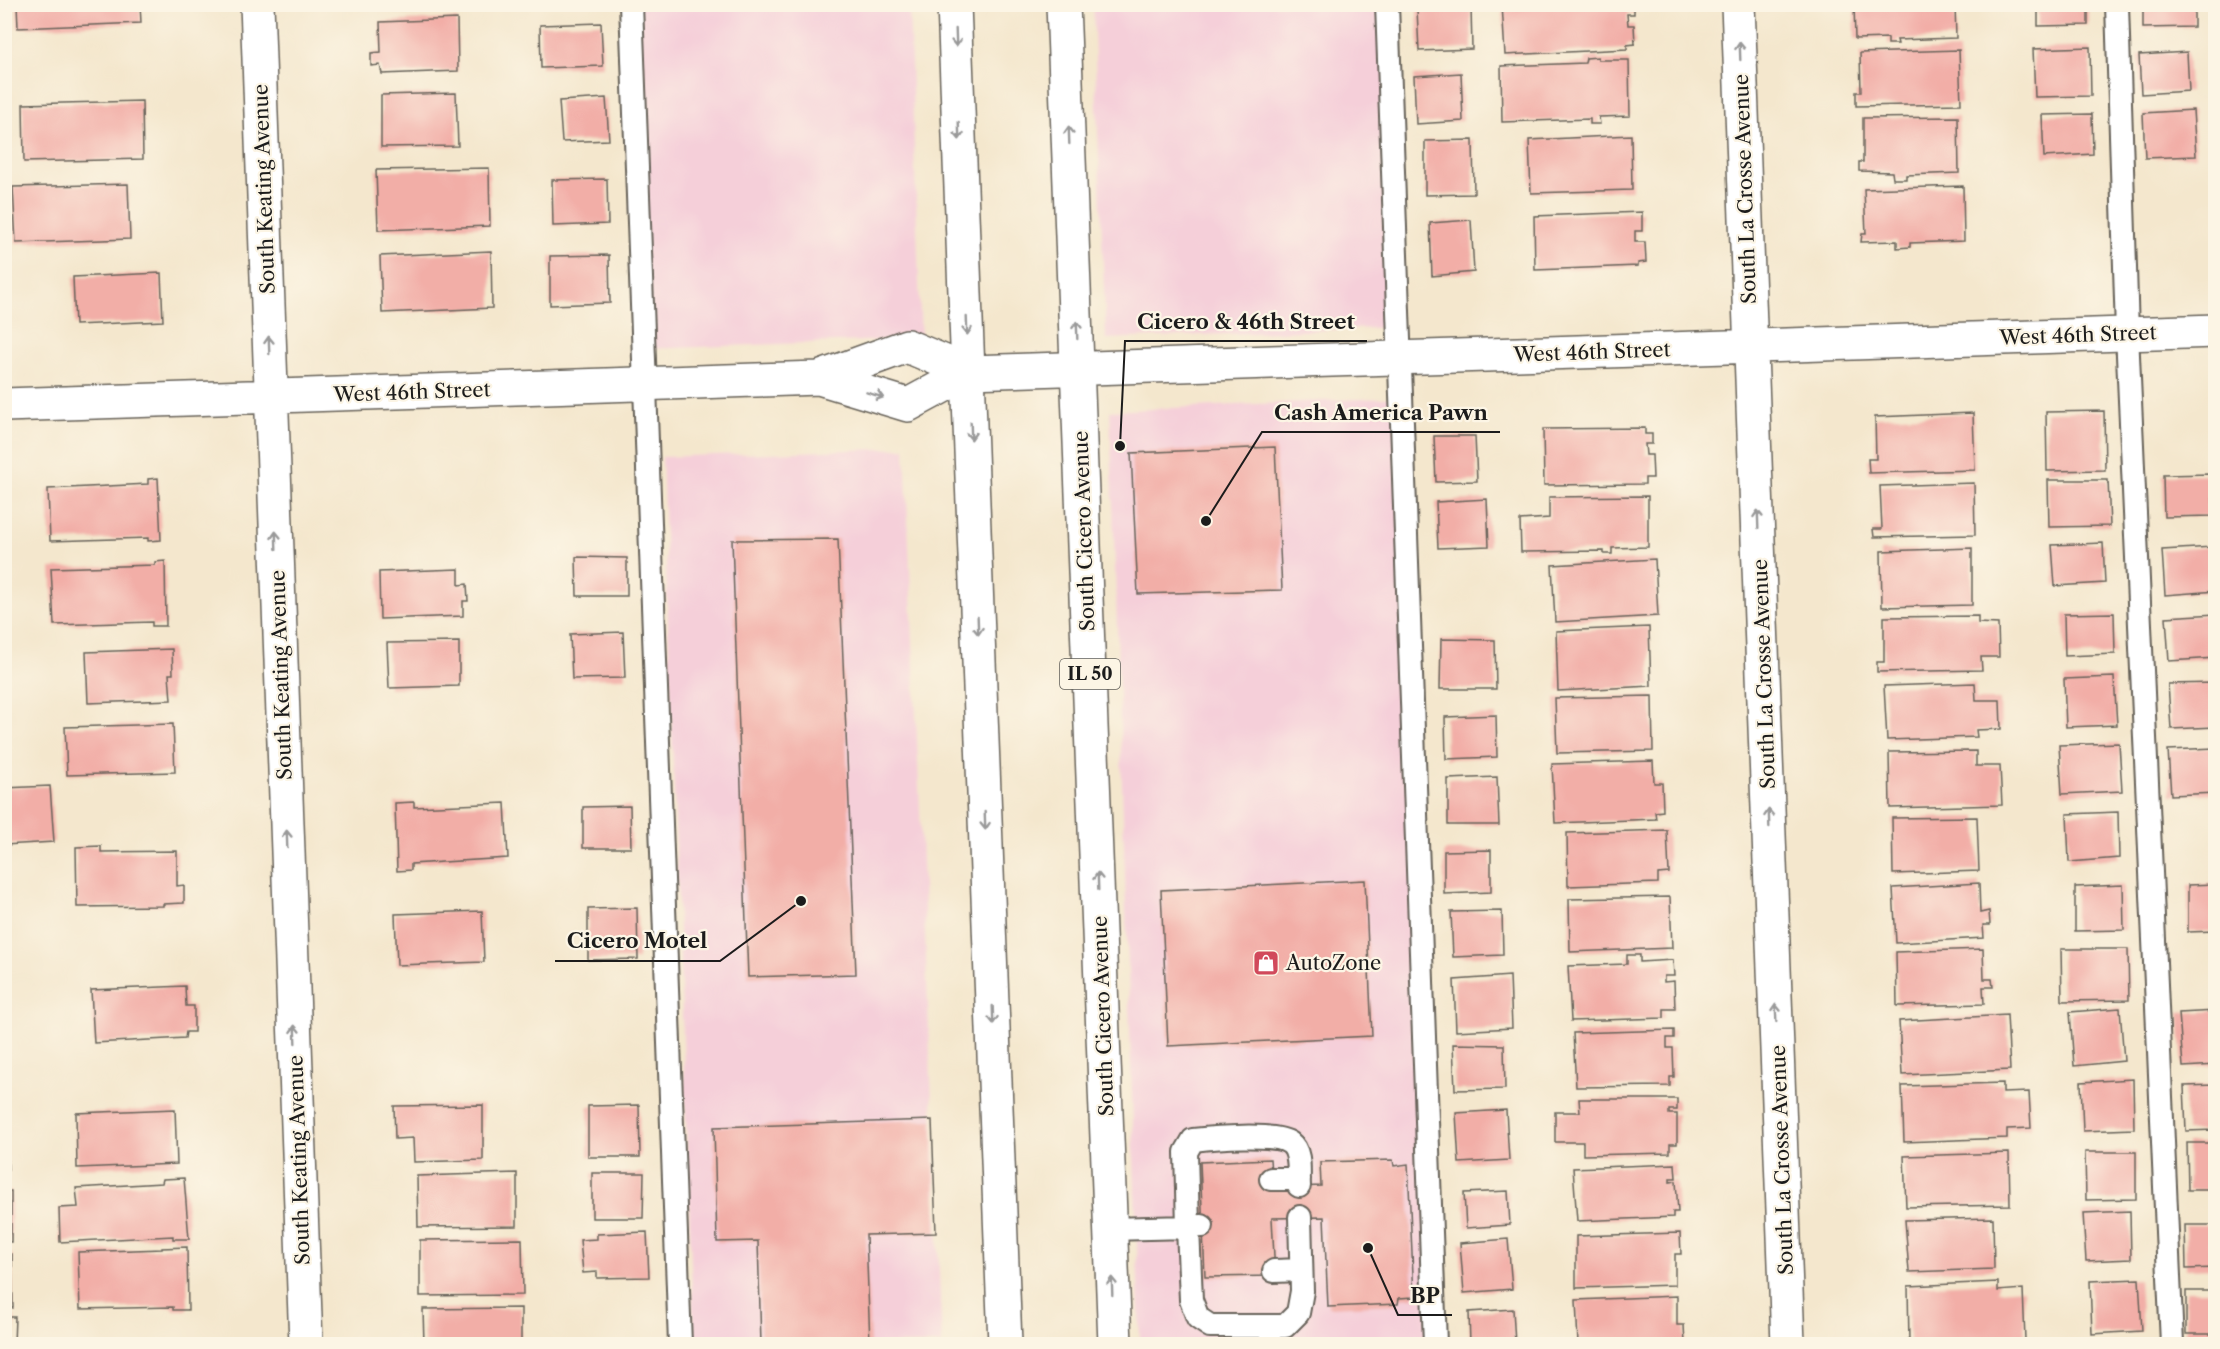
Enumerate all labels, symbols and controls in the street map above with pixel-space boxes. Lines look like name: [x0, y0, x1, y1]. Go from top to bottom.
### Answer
one-way arrow: [950, 28, 961, 48]
one-way arrow: [1734, 41, 1745, 61]
street label: South La Crosse Avenue: [1729, 73, 1761, 305]
street label: South Keating Avenue: [248, 84, 280, 294]
one-way arrow: [953, 120, 965, 140]
one-way arrow: [1063, 125, 1074, 145]
callout: Cicero & 46th Street: [1125, 302, 1367, 341]
text: Cicero & 46th Street: [1137, 309, 1356, 334]
one-way arrow: [961, 315, 973, 335]
one-way arrow: [1071, 320, 1082, 340]
street label: West 46th Street: [1998, 320, 2157, 350]
one-way arrow: [264, 335, 275, 355]
street label: West 46th Street: [1512, 337, 1671, 367]
street label: West 46th Street: [332, 377, 491, 407]
one-way arrow: [865, 390, 884, 401]
callout: Cash America Pawn: [1262, 393, 1500, 432]
text: Cash America Pawn: [1274, 400, 1488, 425]
one-way arrow: [965, 420, 976, 440]
street label: South Cicero Avenue: [1069, 430, 1099, 632]
one-way arrow: [1752, 509, 1763, 529]
one-way arrow: [271, 530, 282, 550]
street label: South La Crosse Avenue: [1748, 558, 1780, 790]
street label: South Keating Avenue: [265, 570, 297, 780]
one-way arrow: [973, 615, 984, 635]
road number: IL 50: [1060, 659, 1120, 689]
one-way arrow: [1763, 809, 1774, 829]
one-way arrow: [980, 810, 991, 830]
one-way arrow: [282, 830, 293, 850]
one-way arrow: [1092, 872, 1103, 892]
street label: South Cicero Avenue: [1088, 915, 1118, 1117]
callout: Cicero Motel: [555, 922, 720, 961]
text: Cicero Motel: [567, 928, 707, 953]
shop icon: AutoZone: [1251, 948, 1281, 978]
place label: AutoZone: [1285, 951, 1381, 975]
one-way arrow: [1771, 1004, 1782, 1024]
one-way arrow: [987, 1005, 998, 1025]
one-way arrow: [289, 1025, 300, 1045]
street label: South La Crosse Avenue: [1766, 1044, 1798, 1276]
street label: South Keating Avenue: [283, 1055, 315, 1265]
callout: BP: [1398, 1276, 1452, 1315]
one-way arrow: [1107, 1277, 1118, 1297]
text: BP: [1410, 1283, 1440, 1308]

